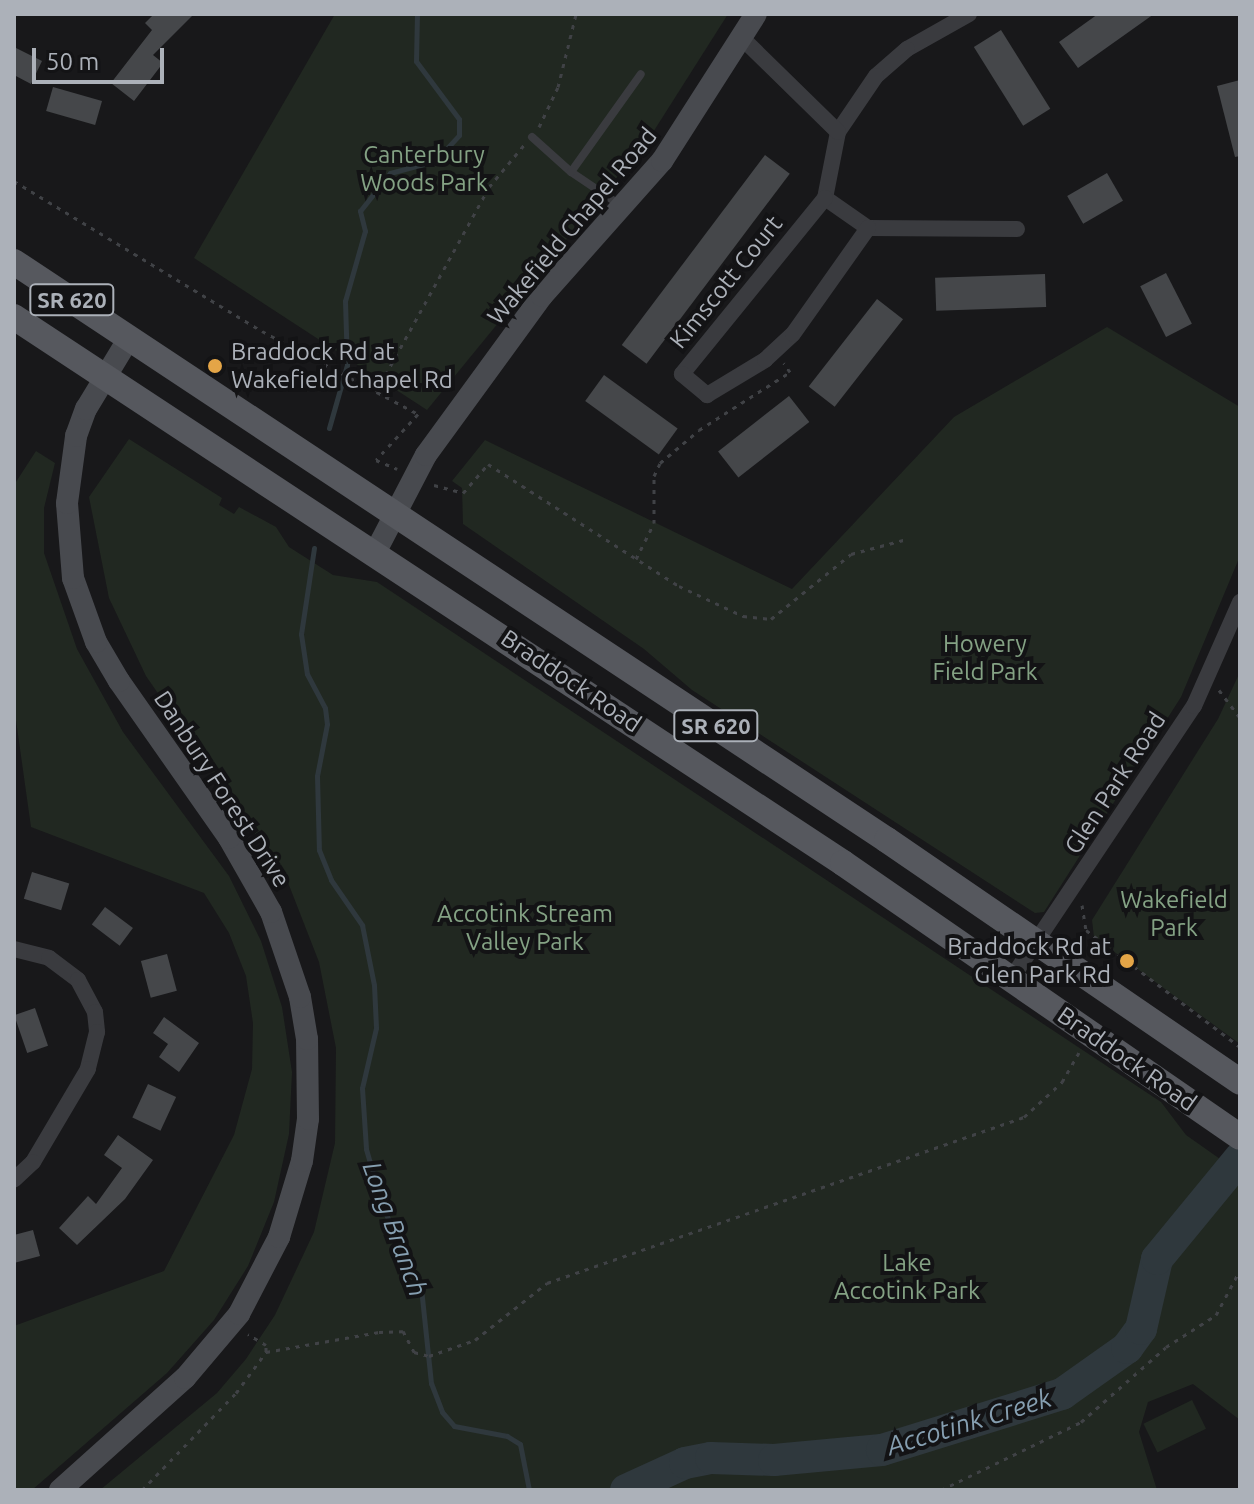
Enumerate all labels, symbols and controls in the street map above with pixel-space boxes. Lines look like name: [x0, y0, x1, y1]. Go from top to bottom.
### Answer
scale bar: [36, 32, 168, 82]
text: 50 m: [46, 48, 99, 75]
street label: Wakefield Chapel Road: [481, 122, 663, 330]
park label: Canterbury Woods Park: [360, 141, 488, 197]
street label: Kimscott Court: [664, 210, 788, 354]
road number: SR 620: [28, 282, 116, 318]
place label: Braddock Rd at Wakefield Chapel Rd: [231, 338, 453, 394]
marker: Braddock Rd at Wakefield Chapel Rd: [206, 357, 224, 375]
street label: Braddock Road: [495, 624, 647, 738]
park label: Howery Field Park: [932, 630, 1038, 686]
street label: Danbury Forest Drive: [148, 685, 296, 893]
street label: Glen Park Road: [1058, 707, 1172, 859]
road number: SR 620: [672, 708, 760, 744]
park label: Wakefield Park: [1120, 886, 1228, 942]
park label: Accotink Stream Valley Park: [437, 900, 613, 956]
place label: Braddock Rd at Glen Park Rd: [947, 933, 1111, 989]
marker: Braddock Rd at Glen Park Rd: [1118, 952, 1136, 970]
street label: Braddock Road: [1052, 1000, 1202, 1118]
water label: Long Branch: [356, 1157, 434, 1301]
park label: Lake Accotink Park: [834, 1249, 980, 1305]
water label: Accotink Creek: [883, 1382, 1055, 1462]

